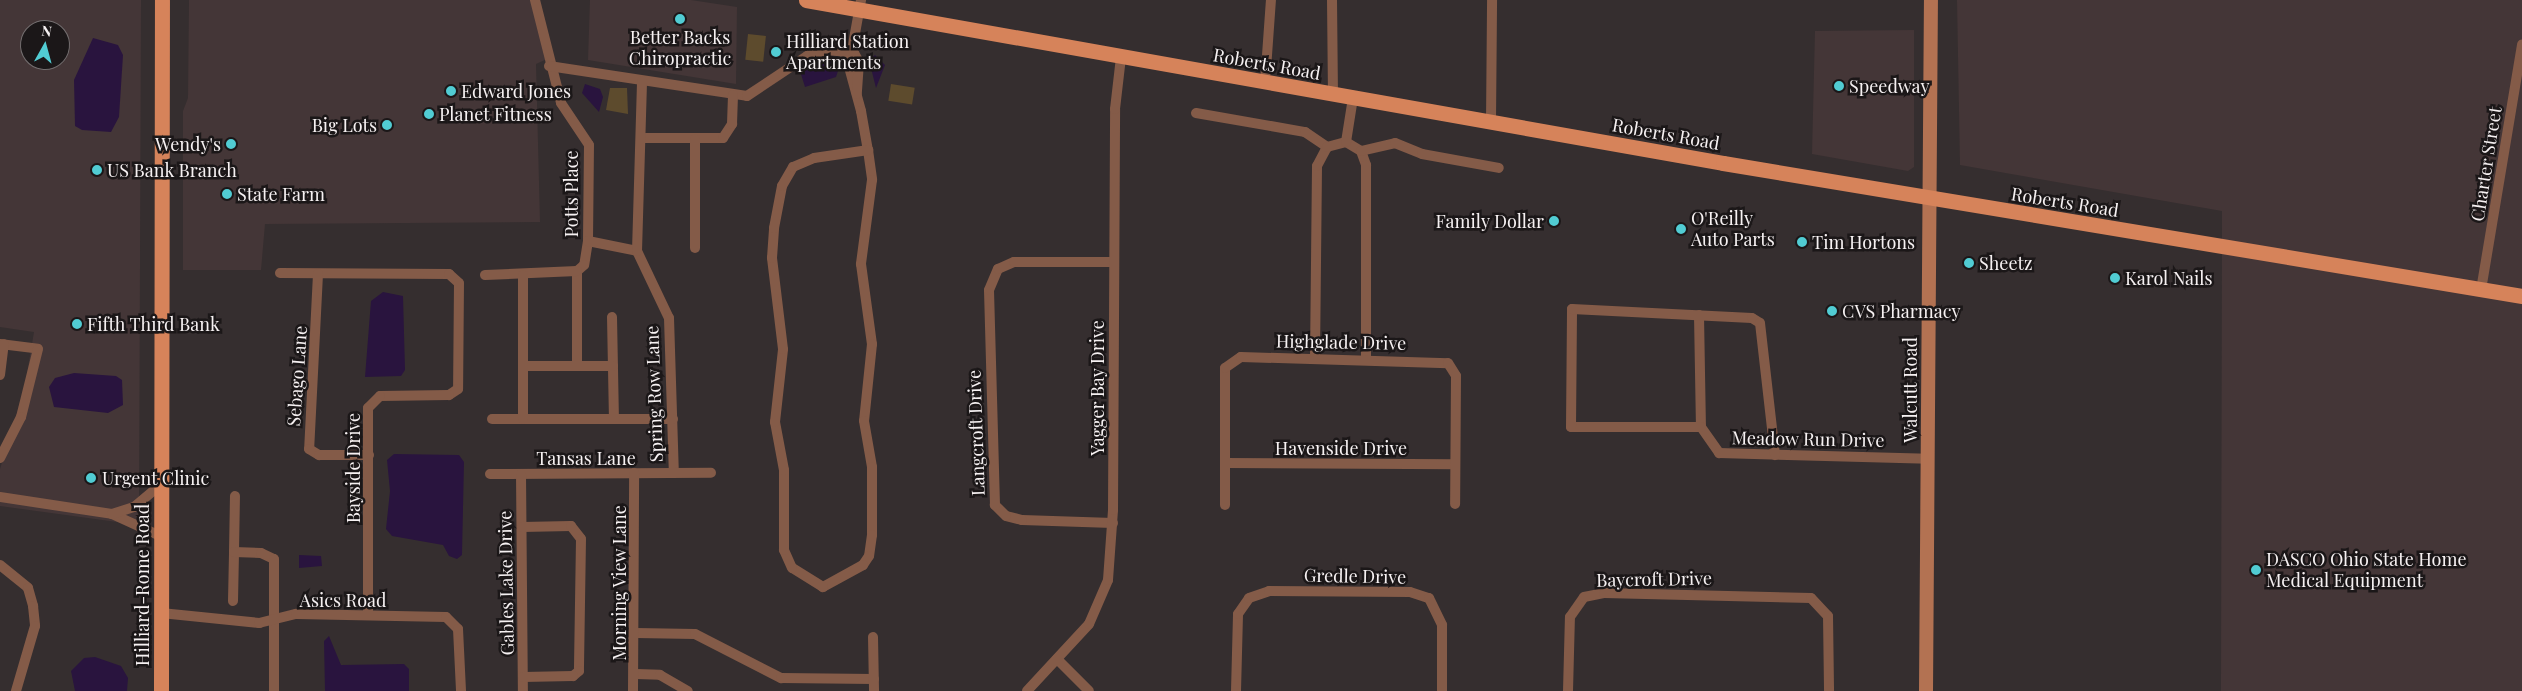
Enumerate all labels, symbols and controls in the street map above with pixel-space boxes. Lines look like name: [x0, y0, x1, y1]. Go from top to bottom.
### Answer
marker: Better Backs Chiropractic: [674, 13, 686, 25]
north arrow: [20, 20, 70, 70]
text: N: [41, 21, 53, 41]
place label: Better Backs Chiropractic: [629, 27, 731, 70]
place label: Hilliard Station Apartments: [786, 31, 909, 74]
street label: Roberts Road: [1212, 44, 1322, 84]
marker: Hilliard Station Apartments: [770, 46, 782, 58]
place label: Speedway: [1849, 75, 1930, 97]
place label: Edward Jones: [461, 80, 571, 102]
marker: Speedway: [1833, 80, 1845, 92]
marker: Edward Jones: [445, 85, 457, 97]
place label: Planet Fitness: [439, 103, 552, 125]
street label: Charter Street: [2466, 105, 2506, 223]
marker: Planet Fitness: [423, 108, 435, 120]
place label: Big Lots: [312, 114, 377, 136]
street label: Roberts Road: [1611, 114, 1721, 154]
marker: Big Lots: [381, 119, 393, 131]
place label: Wendy's: [155, 133, 221, 155]
marker: Wendy's: [225, 138, 237, 150]
street label: Potts Place: [560, 150, 582, 238]
place label: US Bank Branch: [107, 159, 237, 181]
marker: US Bank Branch: [91, 164, 103, 176]
place label: State Farm: [237, 183, 325, 205]
street label: Roberts Road: [2010, 183, 2120, 221]
marker: State Farm: [221, 188, 233, 200]
place label: O'Reilly Auto Parts: [1691, 208, 1775, 250]
place label: Family Dollar: [1435, 210, 1544, 232]
marker: Family Dollar: [1548, 215, 1560, 227]
marker: O'Reilly Auto Parts: [1675, 223, 1687, 235]
place label: Tim Hortons: [1812, 231, 1915, 253]
marker: Tim Hortons: [1796, 236, 1808, 248]
place label: Sheetz: [1979, 252, 2032, 274]
marker: Sheetz: [1963, 257, 1975, 269]
place label: Karol Nails: [2125, 267, 2212, 289]
marker: Karol Nails: [2109, 272, 2121, 284]
place label: CVS Pharmacy: [1842, 300, 1961, 322]
marker: CVS Pharmacy: [1826, 305, 1838, 317]
place label: Fifth Third Bank: [87, 313, 220, 335]
marker: Fifth Third Bank: [71, 318, 83, 330]
street label: Yagger Bay Drive: [1086, 320, 1108, 456]
street label: Sebago Lane: [283, 325, 311, 427]
street label: Spring Row Lane: [641, 325, 667, 463]
street label: Highglade Drive: [1276, 330, 1406, 354]
street label: Walcutt Road: [1899, 337, 1921, 443]
street label: Langcroft Drive: [963, 369, 989, 497]
street label: Bayside Drive: [342, 413, 364, 523]
street label: Meadow Run Drive: [1731, 427, 1885, 451]
street label: Havenside Drive: [1275, 437, 1407, 459]
street label: Tansas Lane: [536, 447, 636, 469]
place label: Urgent Clinic: [102, 467, 210, 489]
marker: Urgent Clinic: [84, 471, 98, 485]
street label: Hilliard-Rome Road: [131, 504, 153, 666]
street label: Morning View Lane: [608, 505, 630, 661]
street label: Gables Lake Drive: [494, 510, 518, 656]
place label: DASCO Ohio State Home Medical Equipment: [2266, 549, 2467, 592]
street label: Gredle Drive: [1304, 564, 1406, 588]
marker: DASCO Ohio State Home Medical Equipment: [2250, 564, 2262, 576]
street label: Baycroft Drive: [1596, 567, 1712, 591]
street label: Asics Road: [300, 589, 386, 611]

